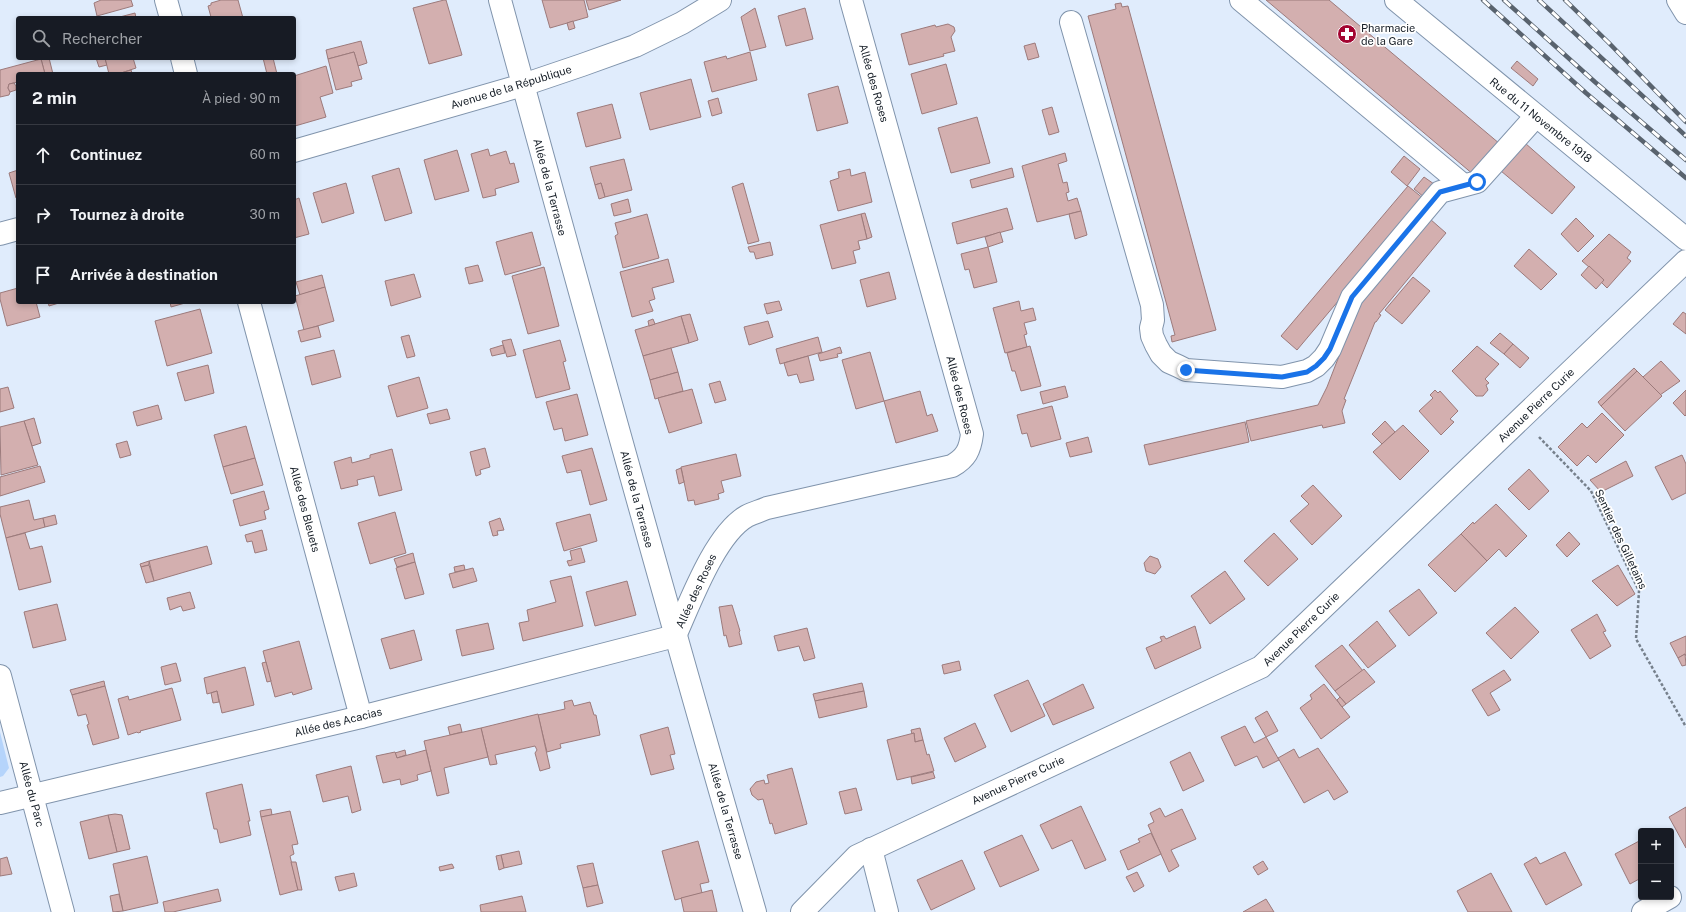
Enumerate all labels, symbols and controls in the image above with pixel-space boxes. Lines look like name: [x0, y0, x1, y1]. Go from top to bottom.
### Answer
search box: [16, 16, 296, 60]
place label: Pharmacie de la Gare: [1361, 22, 1415, 47]
pharmacy icon: Pharmacie de la Gare: [1336, 23, 1358, 45]
icon: search: [30, 27, 52, 49]
text: Rechercher: [62, 30, 142, 47]
street label: Allée des Roses: [857, 43, 891, 124]
street label: Avenue de la République: [449, 63, 573, 111]
street label: Rue du 11 Novembre 1918: [1488, 75, 1594, 165]
text: 2 min: [32, 88, 77, 108]
text: À pied · 90 m: [202, 91, 280, 106]
street label: Allée de la Terrasse: [531, 137, 569, 237]
icon: ahead: [32, 144, 54, 166]
text: Continuez: [70, 146, 142, 163]
text: 60 m: [250, 147, 280, 162]
route start: [1468, 173, 1486, 191]
icon: right: [32, 204, 54, 226]
text: Tournez à droite: [70, 206, 184, 223]
text: 30 m: [250, 207, 280, 222]
icon: arrive: [32, 264, 54, 286]
text: Arrivée à destination: [70, 266, 218, 283]
street label: Allée des Roses: [944, 354, 976, 436]
route end: [1177, 361, 1195, 379]
street label: Avenue Pierre Curie: [1496, 366, 1576, 444]
street label: Allée de la Terrasse: [618, 449, 656, 549]
street label: Allée des Bleuets: [288, 465, 322, 554]
street label: Sentier des Gilletains: [1593, 487, 1650, 591]
street label: Allée des Roses: [674, 552, 719, 630]
street label: Avenue Pierre Curie: [1261, 590, 1341, 668]
street label: Allée des Acacias: [293, 705, 383, 739]
street label: Avenue Pierre Curie: [970, 753, 1066, 807]
street label: Allée du Parc: [17, 760, 47, 828]
street label: Allée de la Terrasse: [706, 761, 746, 861]
map controls: [1638, 828, 1674, 900]
button: +: [1638, 828, 1674, 864]
button: −: [1638, 864, 1674, 900]

